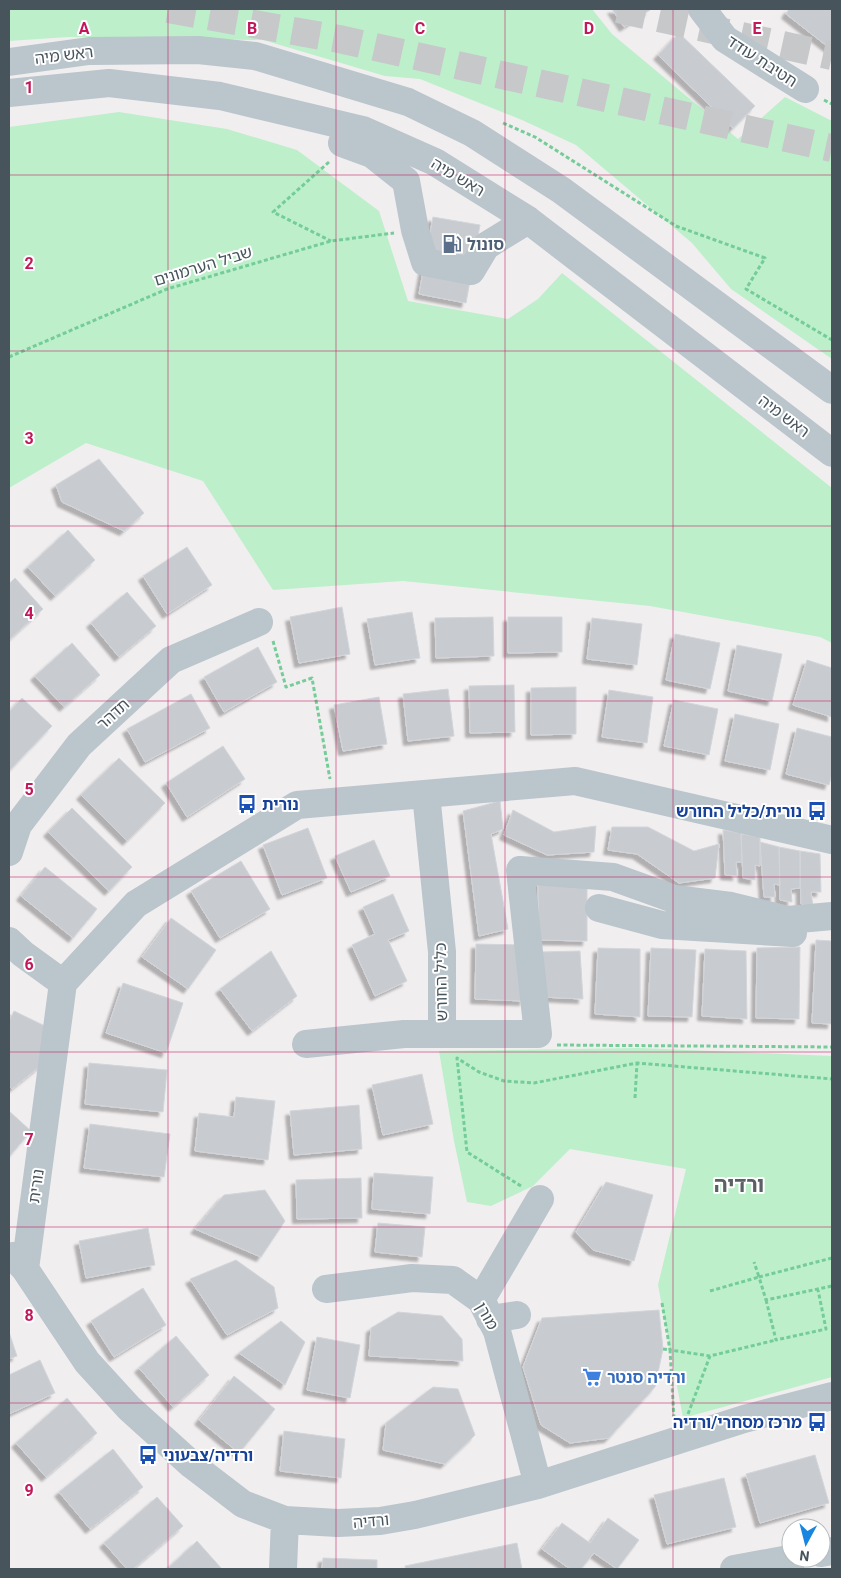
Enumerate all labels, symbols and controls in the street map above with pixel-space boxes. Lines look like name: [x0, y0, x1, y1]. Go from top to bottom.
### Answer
text: A: [79, 19, 90, 38]
text: B: [247, 19, 257, 38]
text: C: [415, 19, 425, 38]
text: D: [584, 19, 594, 38]
text: E: [753, 19, 762, 38]
street label: חטיבת עודד: [723, 31, 801, 91]
street label: ראש מיה: [34, 42, 94, 68]
text: 1: [24, 78, 34, 97]
street label: ראש מיה: [428, 154, 488, 200]
fuel station icon: סונול: [441, 233, 463, 255]
place label: סונול: [467, 235, 504, 254]
street label: שביל הערמונים: [152, 242, 254, 290]
text: 2: [24, 254, 34, 273]
street label: ראש מיה: [755, 391, 813, 441]
text: 3: [24, 429, 34, 448]
text: 4: [24, 604, 34, 623]
street label: תדהר: [93, 695, 133, 733]
text: 5: [24, 780, 34, 799]
bus stop icon: נורית: [236, 793, 258, 815]
place label: נורית: [262, 795, 299, 814]
bus stop icon: נורית/כליל החורש: [806, 800, 828, 822]
place label: נורית/כליל החורש: [676, 802, 802, 821]
street label: כליל החורש: [431, 942, 451, 1022]
text: 6: [24, 955, 34, 974]
text: 7: [24, 1130, 34, 1149]
street label: נורית: [24, 1168, 48, 1204]
district label: ורדיה: [714, 1173, 764, 1197]
street label: מורן: [472, 1299, 502, 1333]
text: 8: [24, 1306, 34, 1325]
supermarket icon: ורדיה סנטר: [581, 1366, 603, 1388]
place label: ורדיה סנטר: [607, 1368, 686, 1387]
bus stop icon: מרכז מסחרי/ורדיה: [806, 1411, 828, 1433]
place label: מרכז מסחרי/ורדיה: [673, 1413, 802, 1432]
bus stop icon: ורדיה/צבעוני: [137, 1444, 159, 1466]
place label: ורדיה/צבעוני: [163, 1446, 253, 1465]
text: 9: [24, 1481, 34, 1500]
street label: ורדיה: [352, 1510, 390, 1532]
north arrow: [781, 1518, 831, 1568]
text: N: [799, 1547, 810, 1564]

